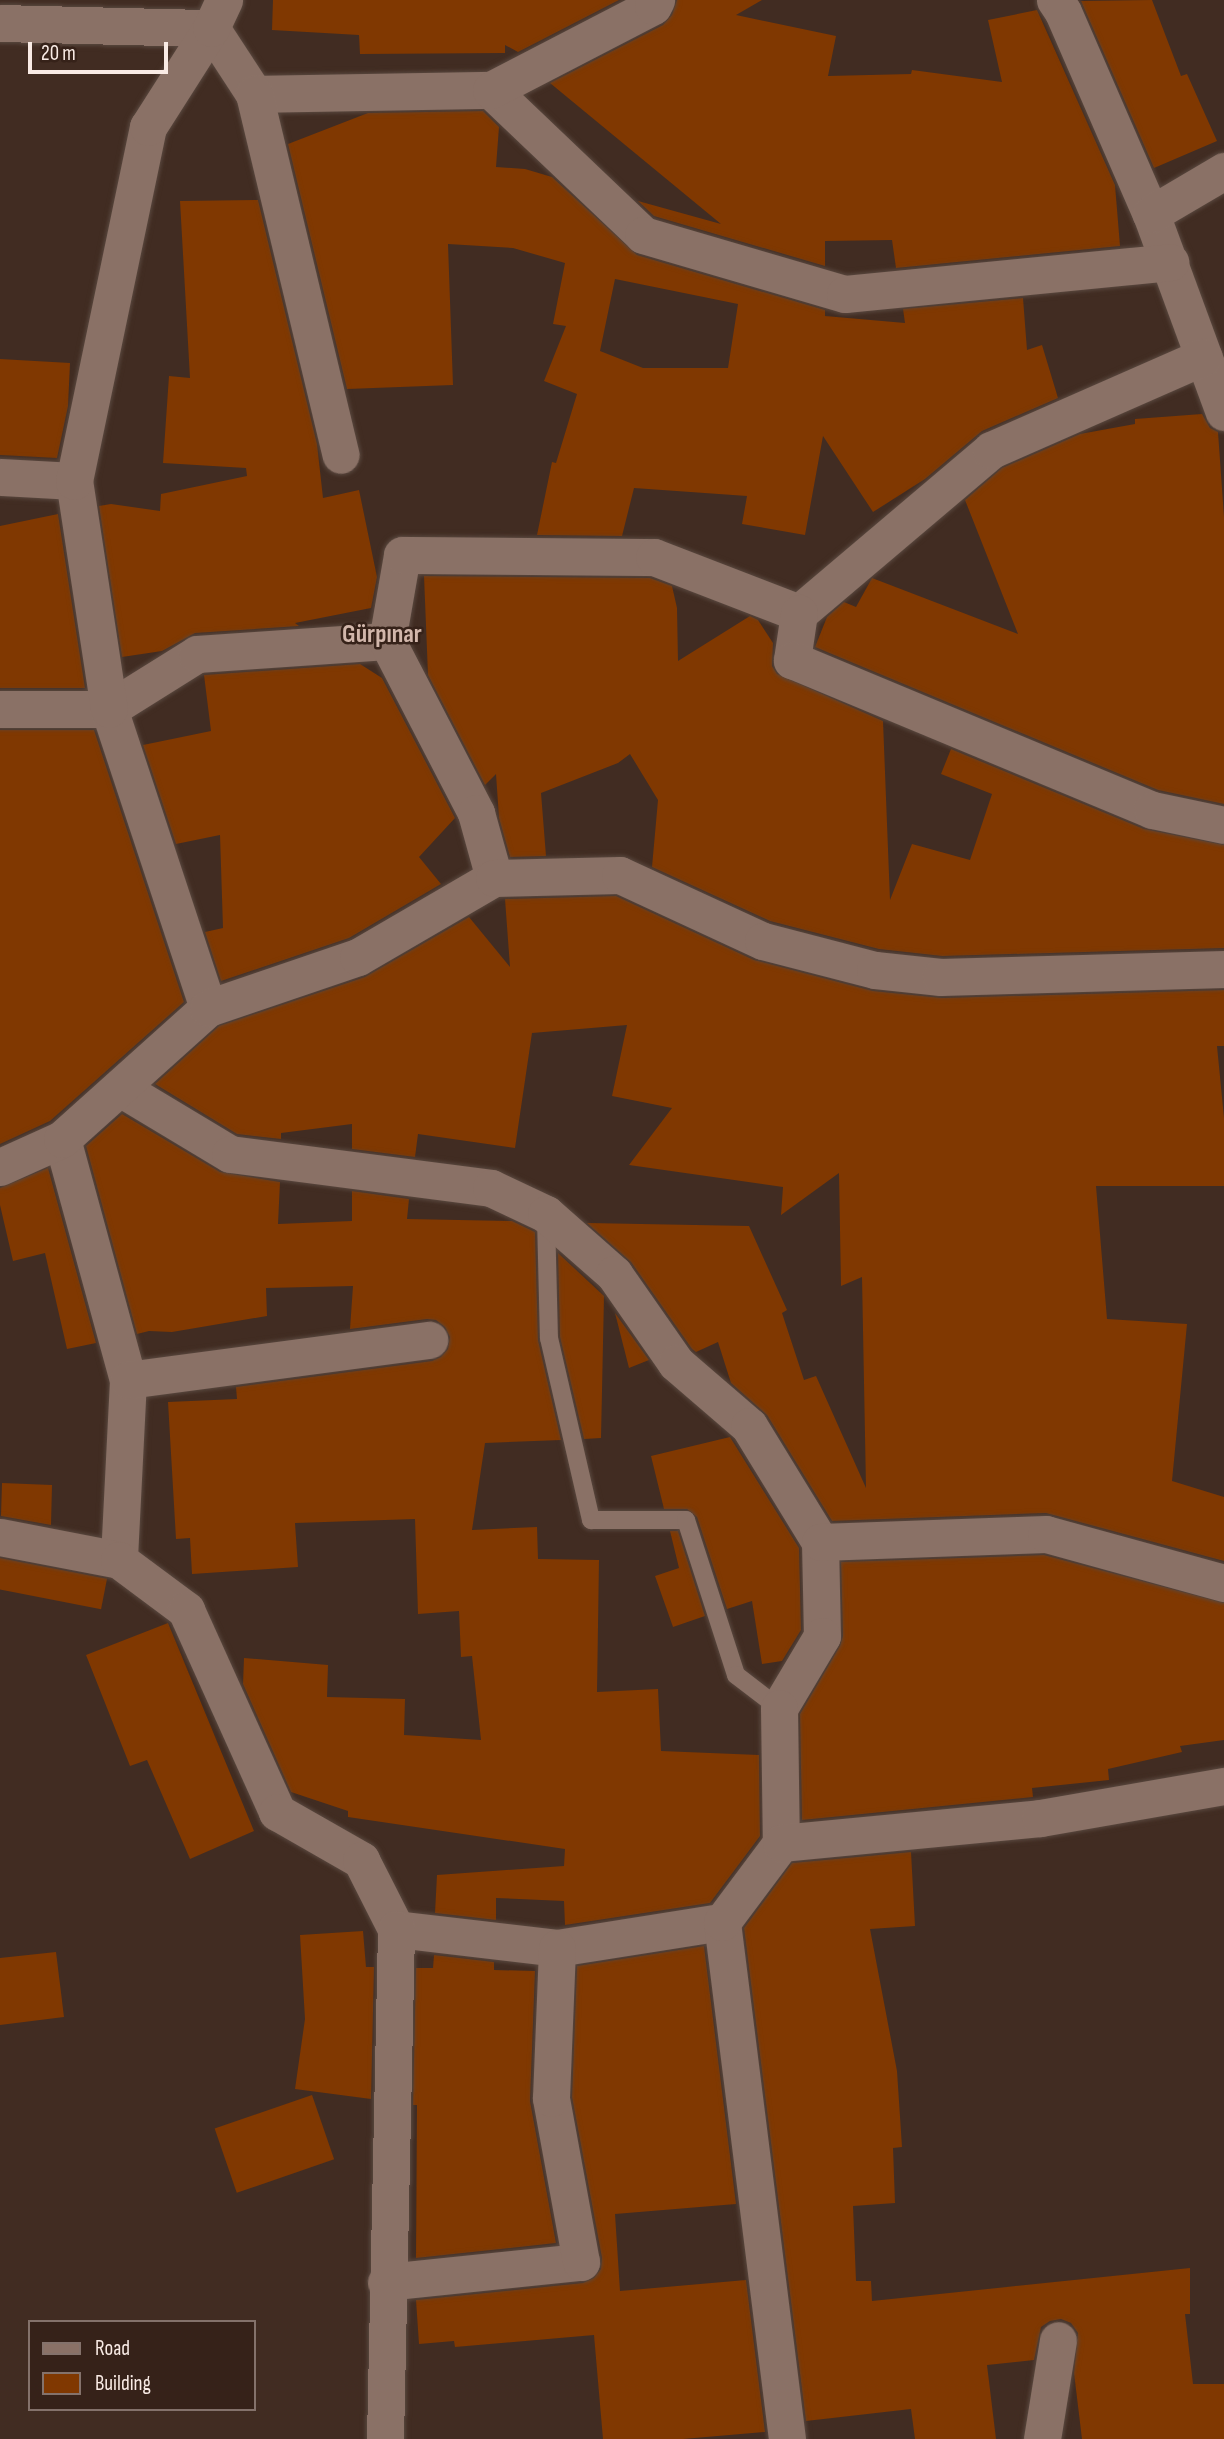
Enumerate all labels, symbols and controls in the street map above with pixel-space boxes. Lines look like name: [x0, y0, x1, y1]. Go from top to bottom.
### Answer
scale bar: [32, 28, 172, 72]
text: 20 m: [41, 41, 76, 66]
district label: Gürpınar: [342, 619, 422, 651]
legend: [28, 2320, 256, 2411]
text: Road: [95, 2336, 130, 2361]
text: Building: [95, 2371, 151, 2396]

